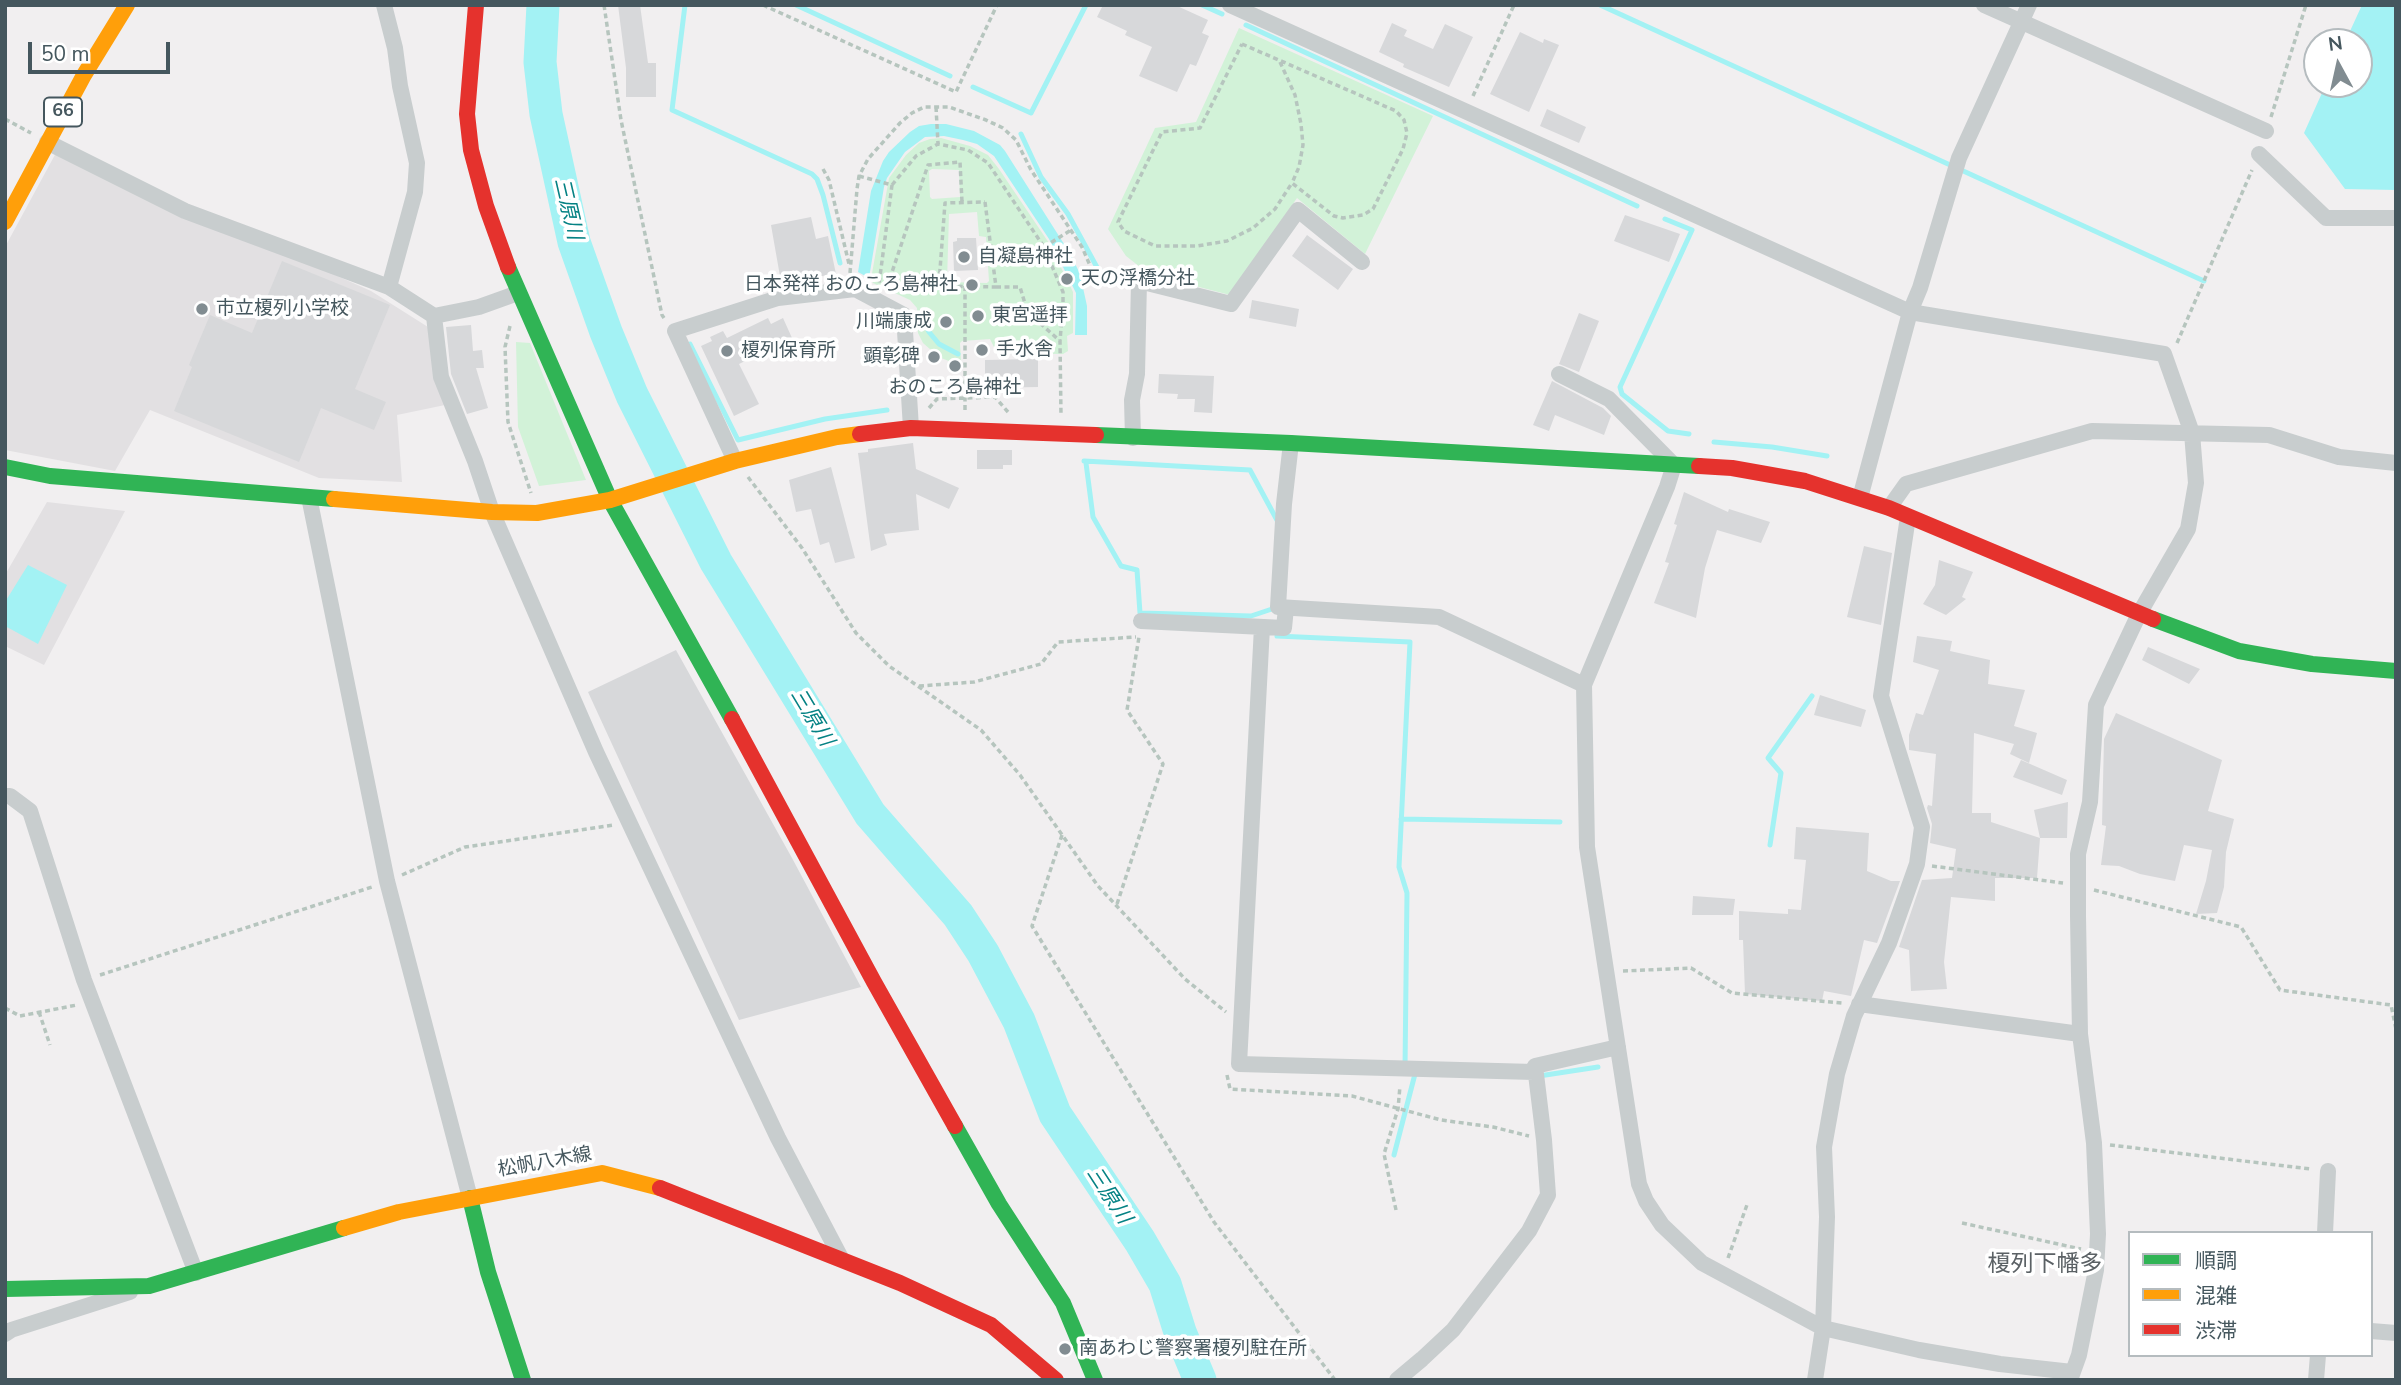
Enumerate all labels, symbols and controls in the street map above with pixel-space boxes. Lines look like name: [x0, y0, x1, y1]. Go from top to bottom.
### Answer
scale bar: [32, 28, 173, 72]
north arrow: [2303, 28, 2373, 98]
text: N: [2327, 30, 2344, 58]
text: 50 m: [41, 40, 90, 68]
road number: 66: [44, 98, 82, 127]
water label: 三原川: [548, 175, 586, 243]
place label: 自凝島神社: [978, 246, 1073, 268]
marker: 自凝島神社: [956, 249, 972, 265]
place label: 天の浮橋分社: [1081, 268, 1195, 290]
marker: 天の浮橋分社: [1059, 271, 1075, 287]
place label: 日本発祥 おのころ島神社: [744, 274, 958, 296]
marker: 日本発祥 おのころ島神社: [964, 277, 980, 293]
place label: 市立榎列小学校: [216, 298, 349, 320]
marker: 市立榎列小学校: [194, 301, 210, 317]
place label: 東宮遥拝: [992, 305, 1068, 327]
marker: 東宮遥拝: [970, 308, 986, 324]
place label: 川端康成: [856, 311, 932, 333]
marker: 川端康成: [938, 314, 954, 330]
place label: 手水舎: [996, 339, 1053, 361]
place label: 榎列保育所: [741, 340, 836, 362]
marker: 手水舎: [974, 342, 990, 358]
marker: 榎列保育所: [719, 343, 735, 359]
place label: 顕彰碑: [863, 346, 920, 368]
marker: 顕彰碑: [926, 349, 942, 365]
marker: おのころ島神社: [947, 358, 963, 374]
place label: おのころ島神社: [889, 377, 1021, 399]
water label: 三原川: [784, 685, 838, 751]
street label: 松帆八木線: [496, 1144, 594, 1182]
water label: 三原川: [1080, 1163, 1136, 1229]
legend: [2128, 1231, 2373, 1357]
text: 順調: [2195, 1247, 2237, 1275]
district label: 榎列下幡多: [1988, 1251, 2102, 1279]
text: 混雑: [2195, 1282, 2237, 1310]
text: 渋滞: [2195, 1317, 2237, 1345]
place label: 南あわじ警察署榎列駐在所: [1079, 1338, 1307, 1360]
marker: 南あわじ警察署榎列駐在所: [1057, 1341, 1073, 1357]

